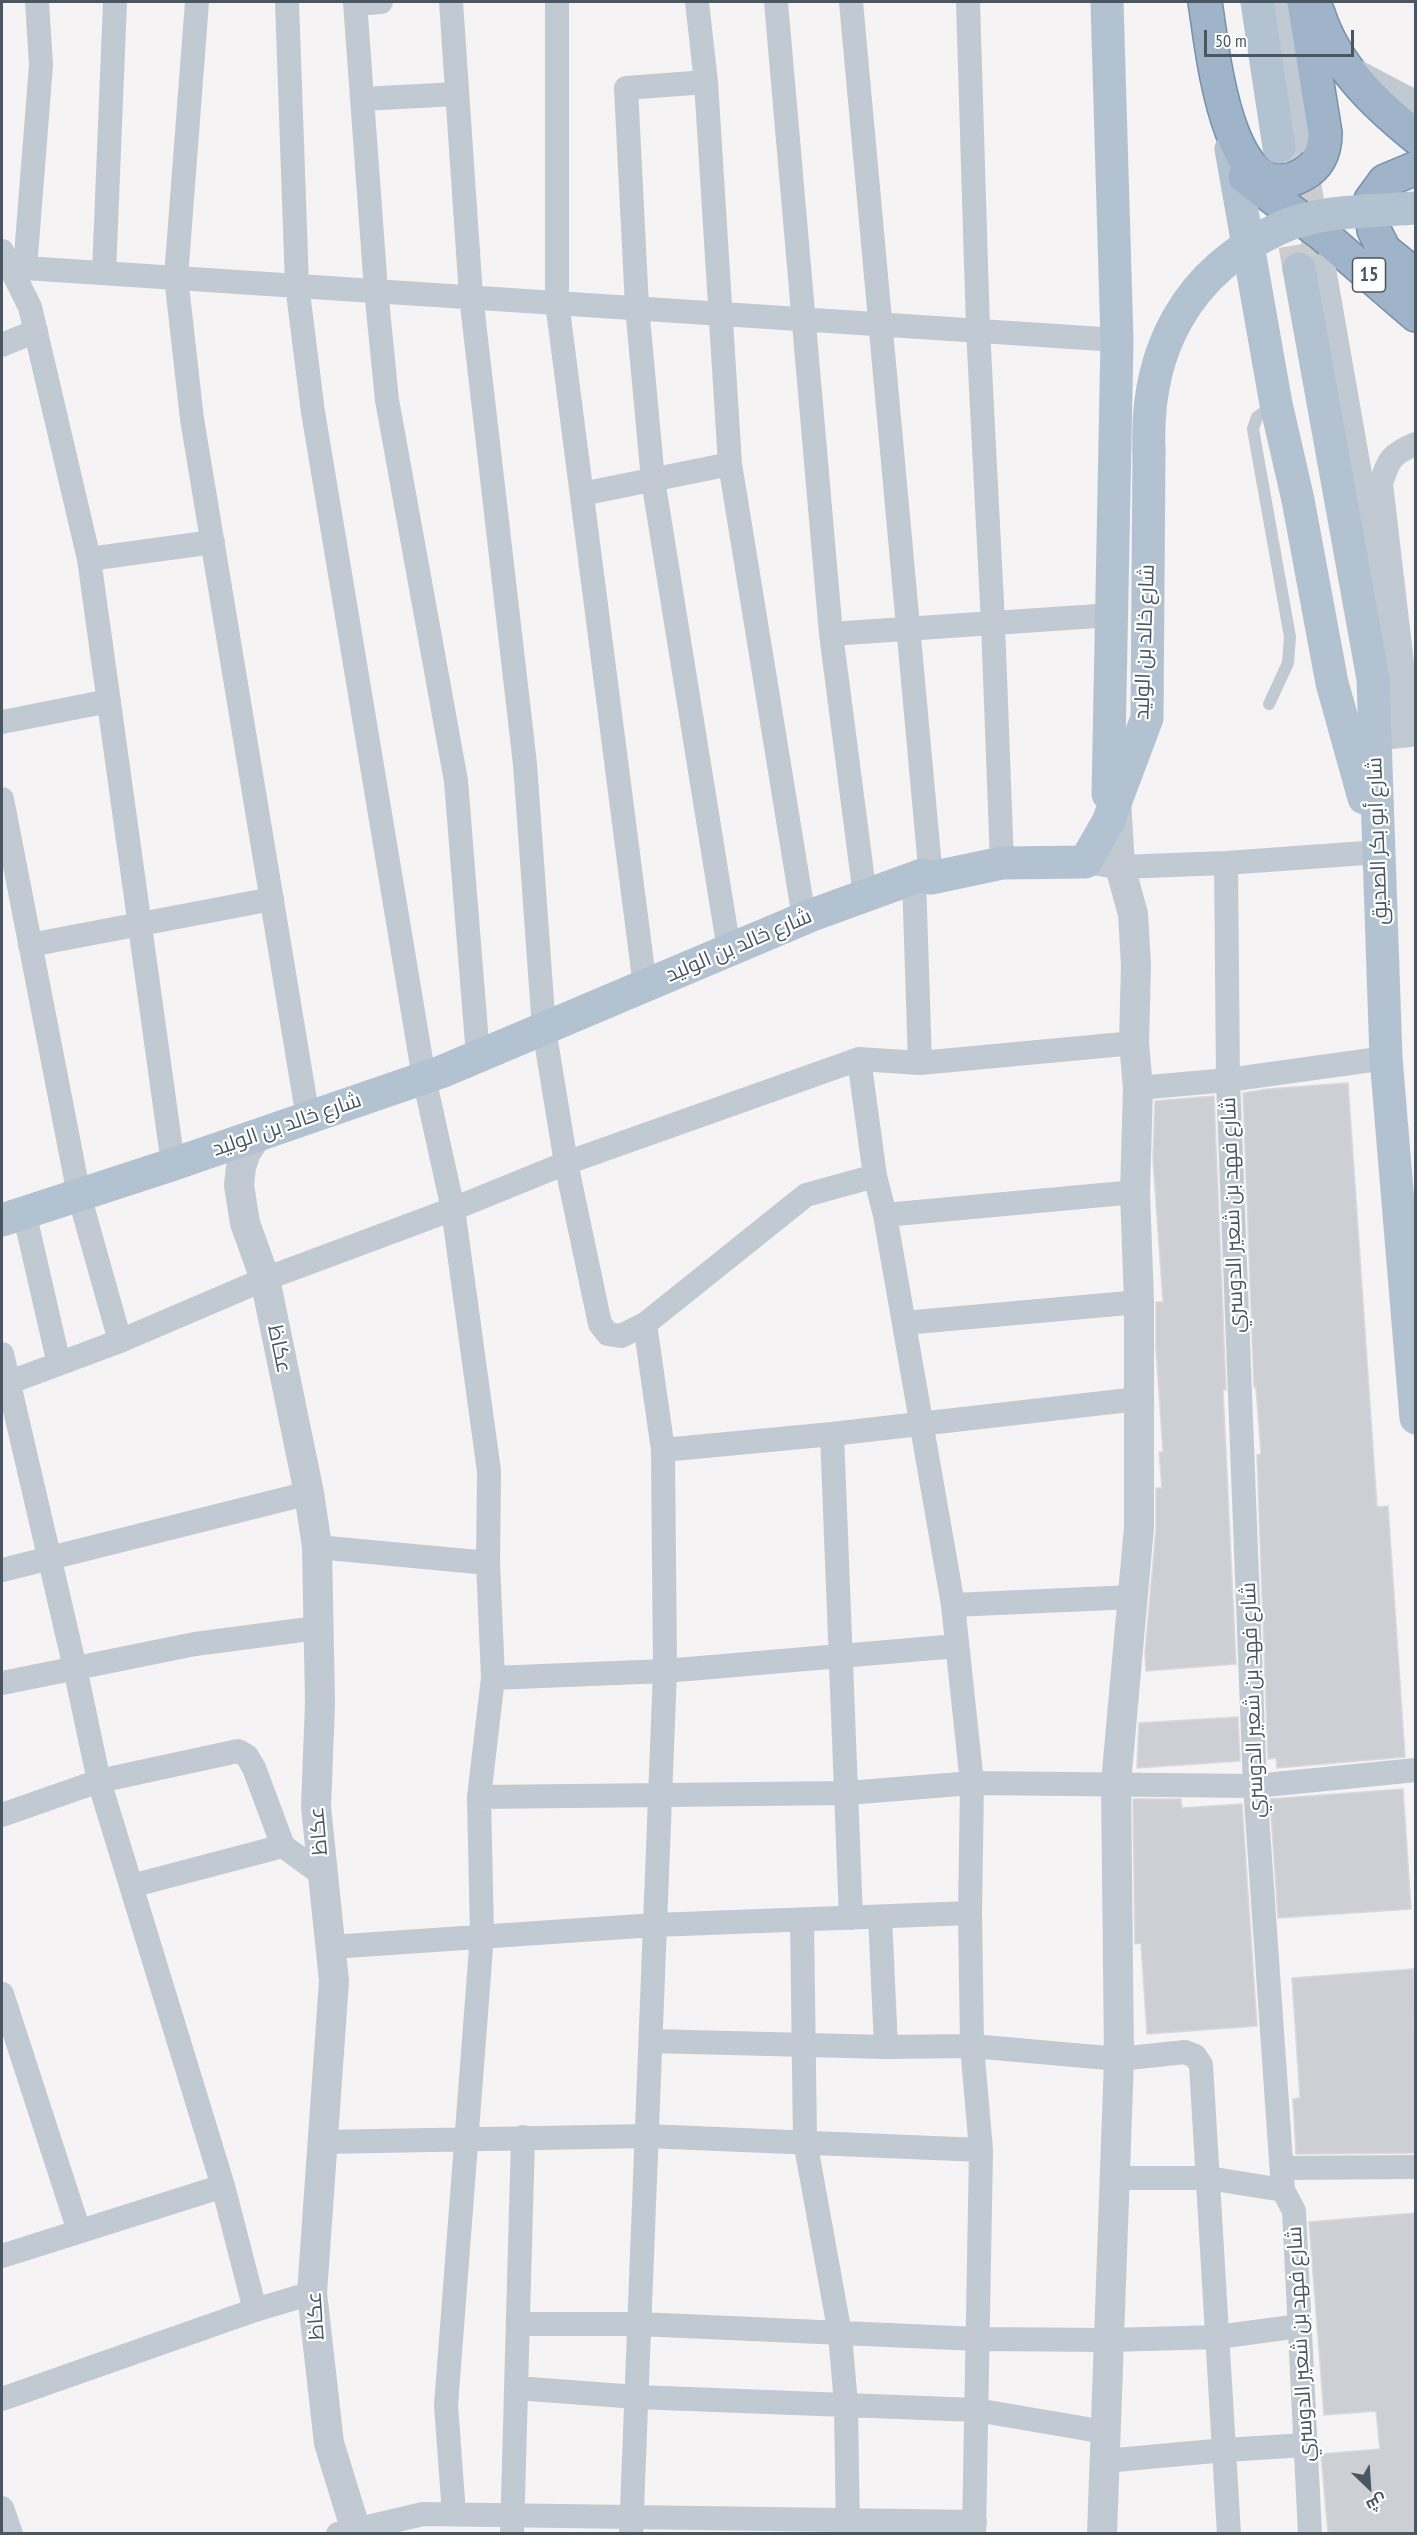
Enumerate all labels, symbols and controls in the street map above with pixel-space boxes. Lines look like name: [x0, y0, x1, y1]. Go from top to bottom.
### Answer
scale bar: [1207, 18, 1357, 56]
text: 50 m: [1215, 29, 1247, 52]
road number: 15: [1352, 258, 1386, 292]
street label: شارع خالد بن الوليد: [1130, 564, 1160, 720]
street label: شارع أبو بكر الصديق: [1362, 757, 1394, 925]
street label: شارع خالد بن الوليد: [662, 904, 816, 988]
street label: شارع خالد بن الوليد: [209, 1088, 365, 1162]
street label: شارع فهد بن شعير الدوسري: [1216, 1097, 1250, 1333]
street label: عكاظ: [262, 1323, 296, 1375]
street label: شارع فهد بن شعير الدوسري: [1236, 1582, 1270, 1818]
street label: عكاظ: [304, 1806, 334, 1856]
street label: شارع فهد بن شعير الدوسري: [1282, 2225, 1320, 2463]
street label: عكاظ: [302, 2291, 330, 2341]
north arrow: [1339, 2457, 1399, 2517]
text: ش: [1363, 2490, 1390, 2517]

